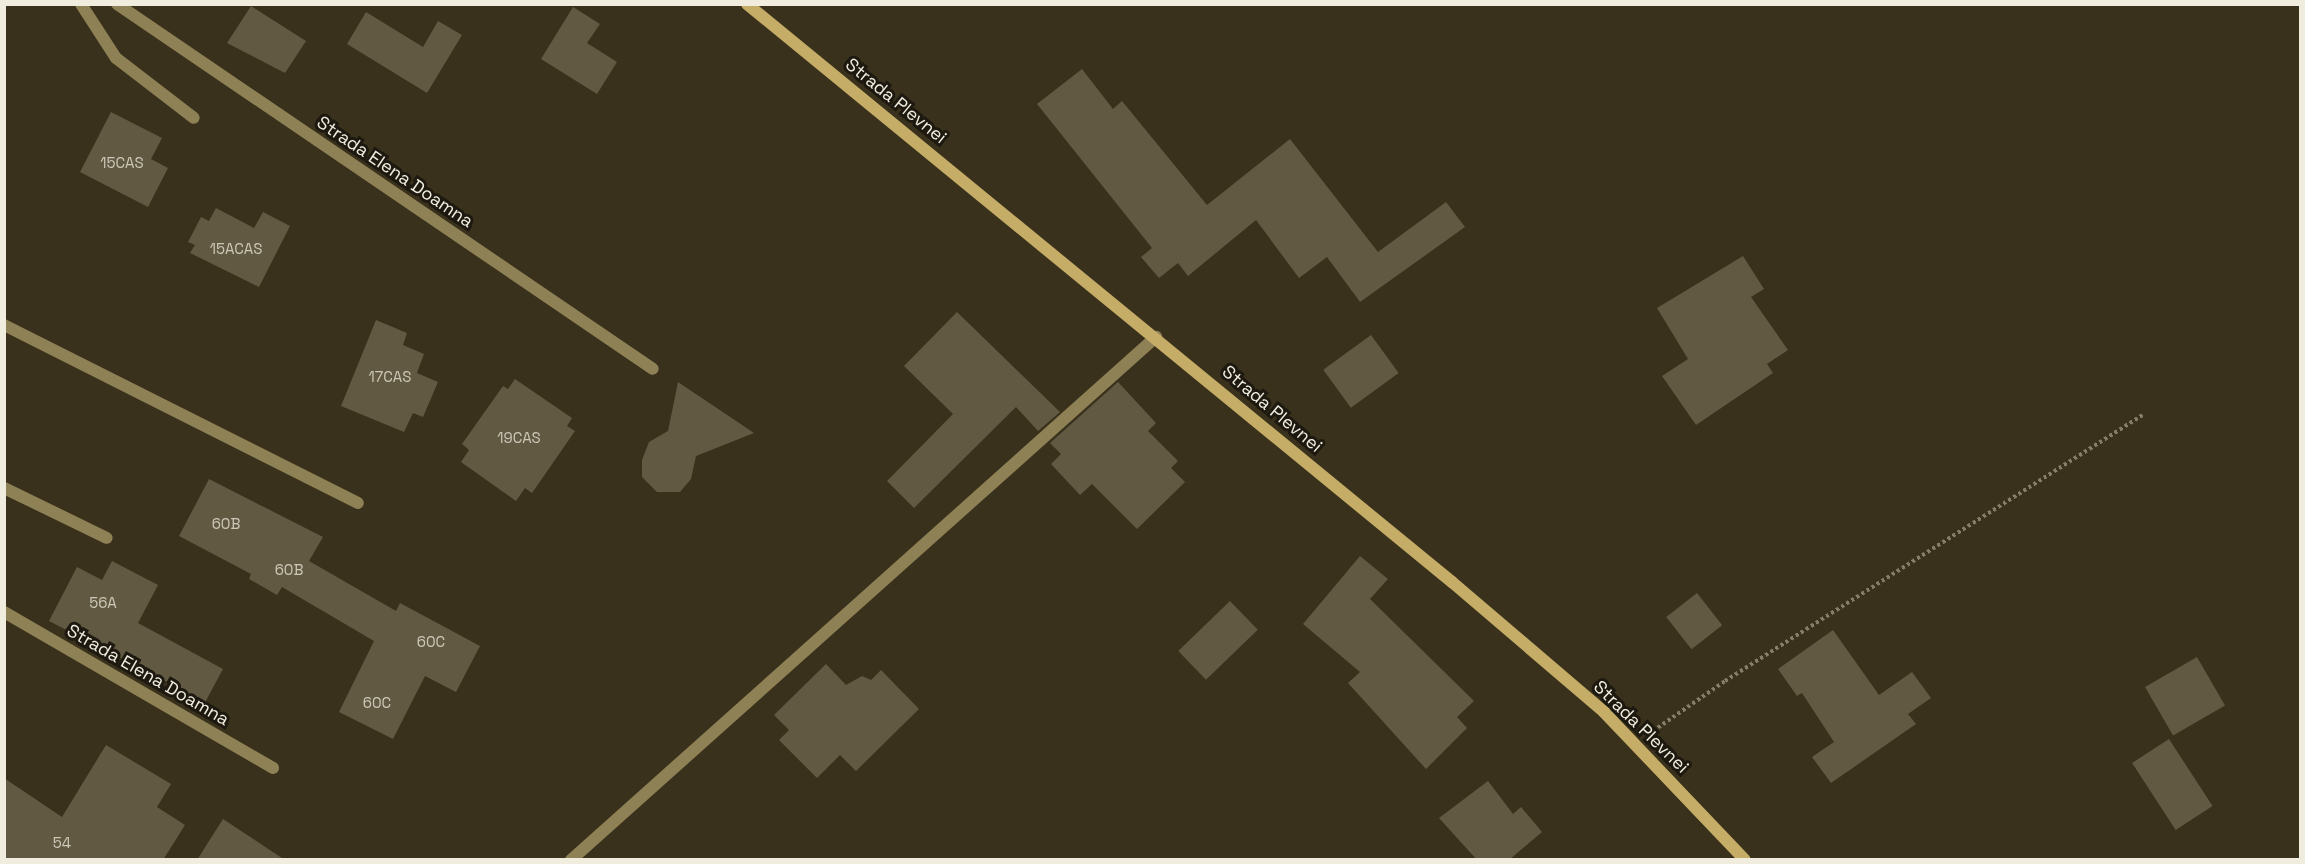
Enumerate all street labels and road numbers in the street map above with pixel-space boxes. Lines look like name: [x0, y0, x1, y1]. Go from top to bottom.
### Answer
street label: Strada Plevnei: [841, 54, 951, 148]
street label: Strada Elena Doamna: [313, 112, 477, 232]
street label: Strada Plevnei: [1218, 361, 1326, 457]
street label: Strada Elena Doamna: [63, 620, 233, 730]
street label: Strada Plevnei: [1589, 676, 1693, 778]

